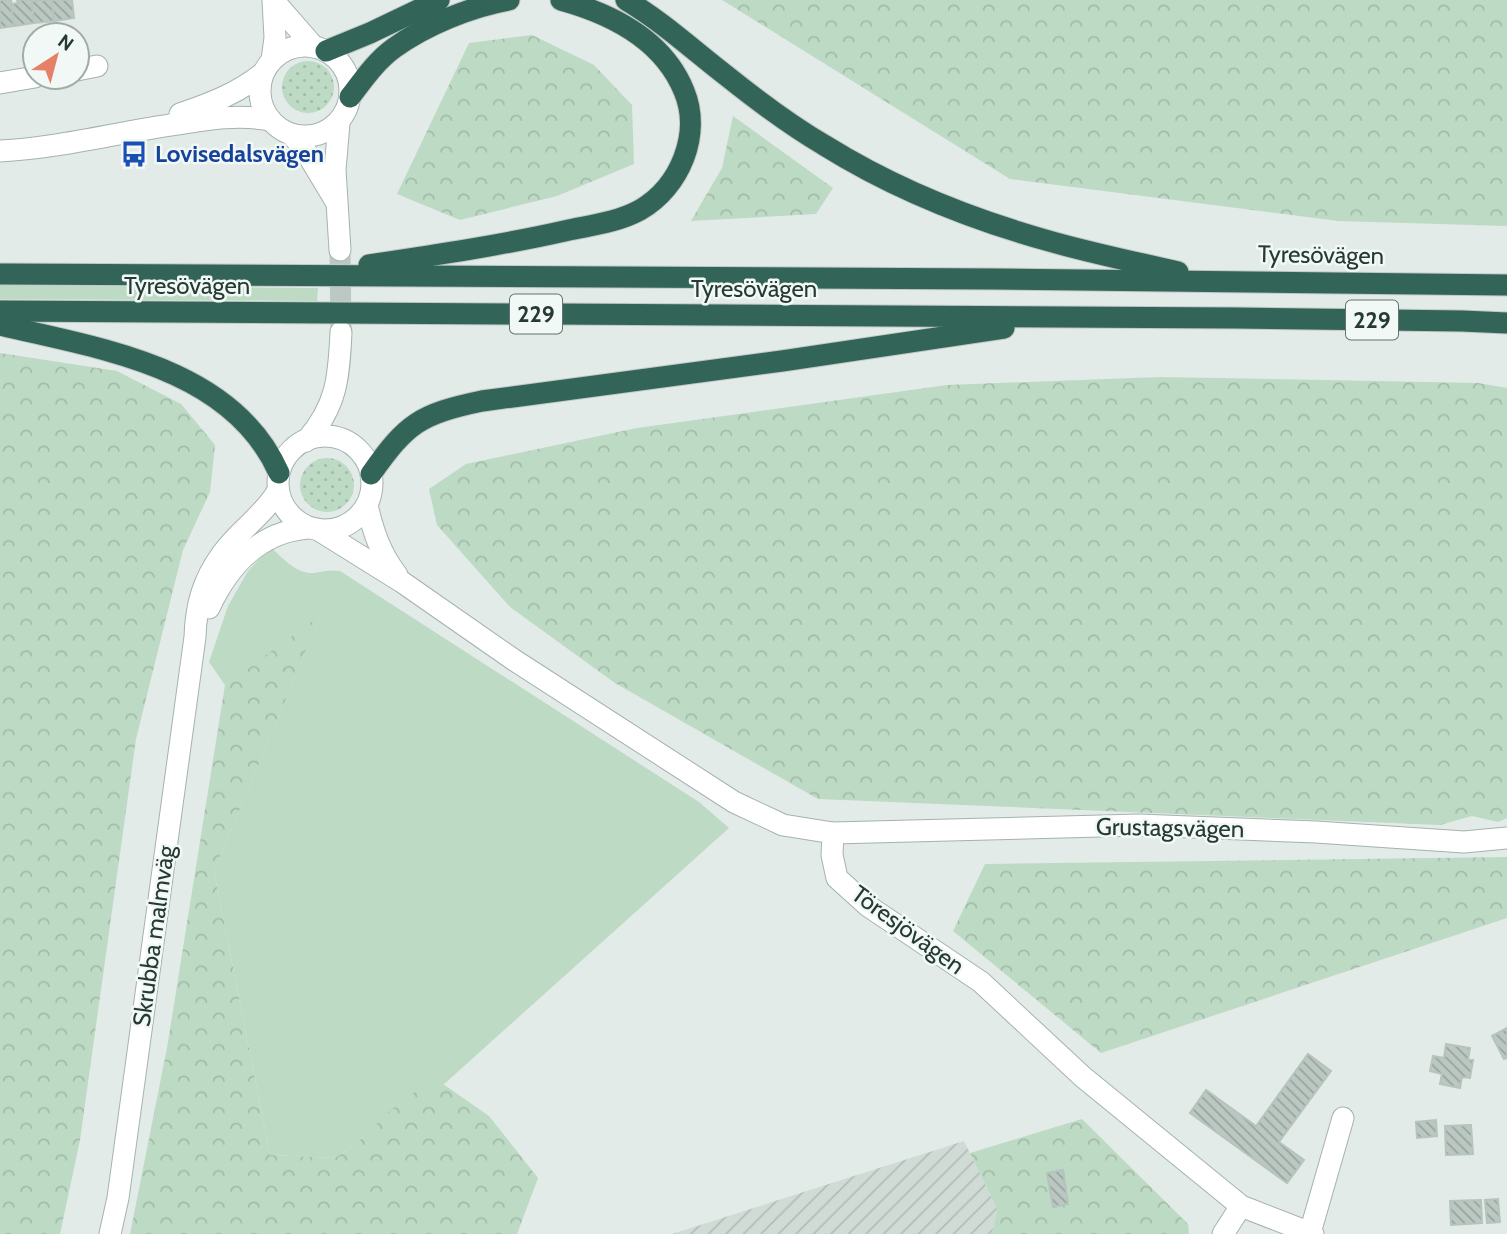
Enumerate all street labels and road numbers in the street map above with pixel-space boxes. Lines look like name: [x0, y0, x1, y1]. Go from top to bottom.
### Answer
street label: Tyresövägen: [1258, 239, 1384, 270]
street label: Tyresövägen: [124, 271, 250, 300]
street label: Tyresövägen: [691, 274, 817, 303]
road number: 229: [510, 294, 562, 334]
road number: 229: [1346, 300, 1398, 340]
street label: Grustagsvägen: [1096, 812, 1244, 843]
street label: Skrubba malmväg: [126, 843, 181, 1028]
street label: Töresjövägen: [846, 879, 970, 980]

